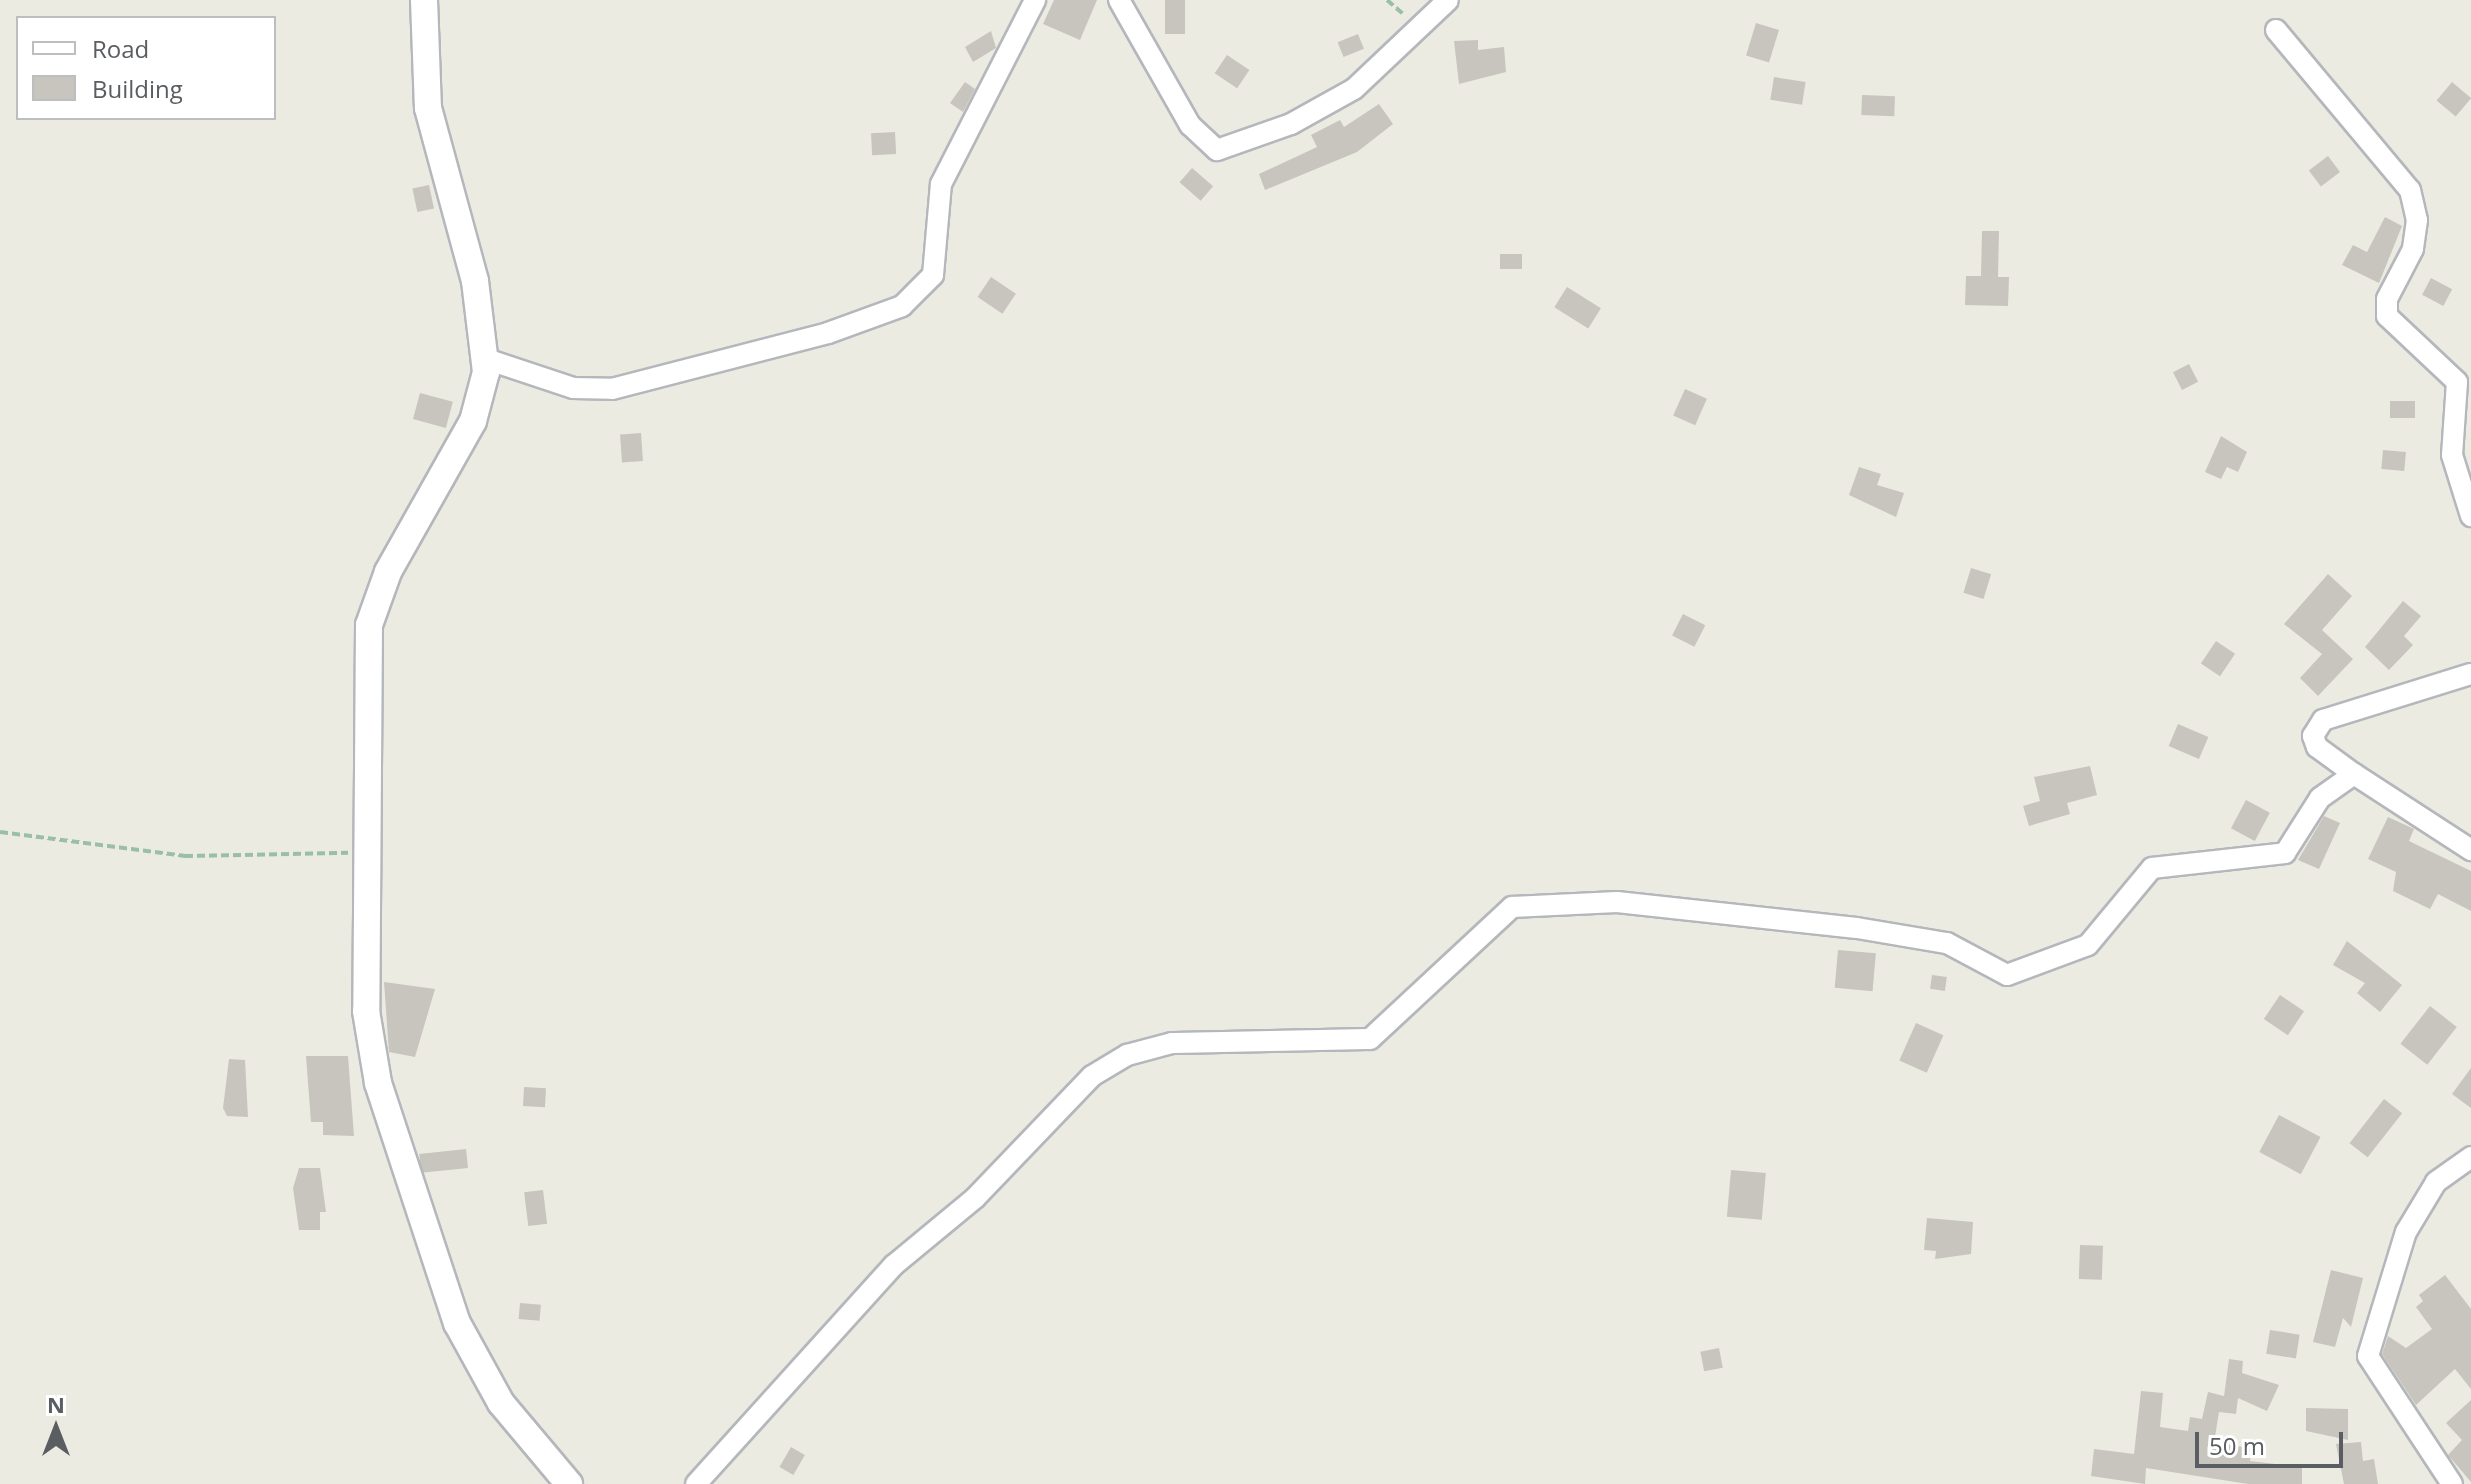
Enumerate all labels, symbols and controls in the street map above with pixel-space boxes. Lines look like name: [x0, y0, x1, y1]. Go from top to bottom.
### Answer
legend: [16, 16, 276, 120]
text: Road: [92, 32, 149, 65]
text: Building: [92, 72, 183, 105]
north arrow: [16, 1388, 96, 1468]
text: N: [47, 1389, 65, 1419]
scale bar: [2199, 1416, 2347, 1466]
text: 50 m: [2209, 1429, 2265, 1462]

